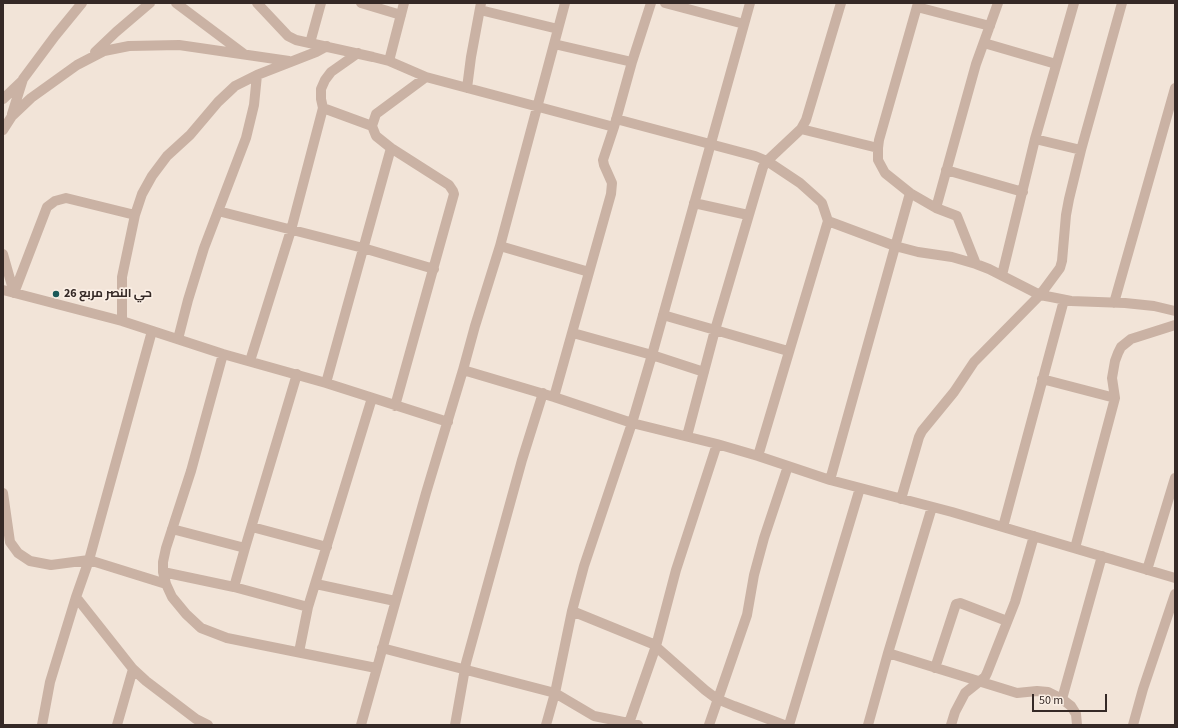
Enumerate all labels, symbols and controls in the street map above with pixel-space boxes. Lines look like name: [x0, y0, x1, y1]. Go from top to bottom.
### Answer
place label: حي النصر مربع 26: [64, 287, 152, 301]
marker: حي النصر مربع 26: [51, 289, 61, 299]
scale bar: [1034, 686, 1109, 712]
text: 50 m: [1039, 692, 1063, 709]

